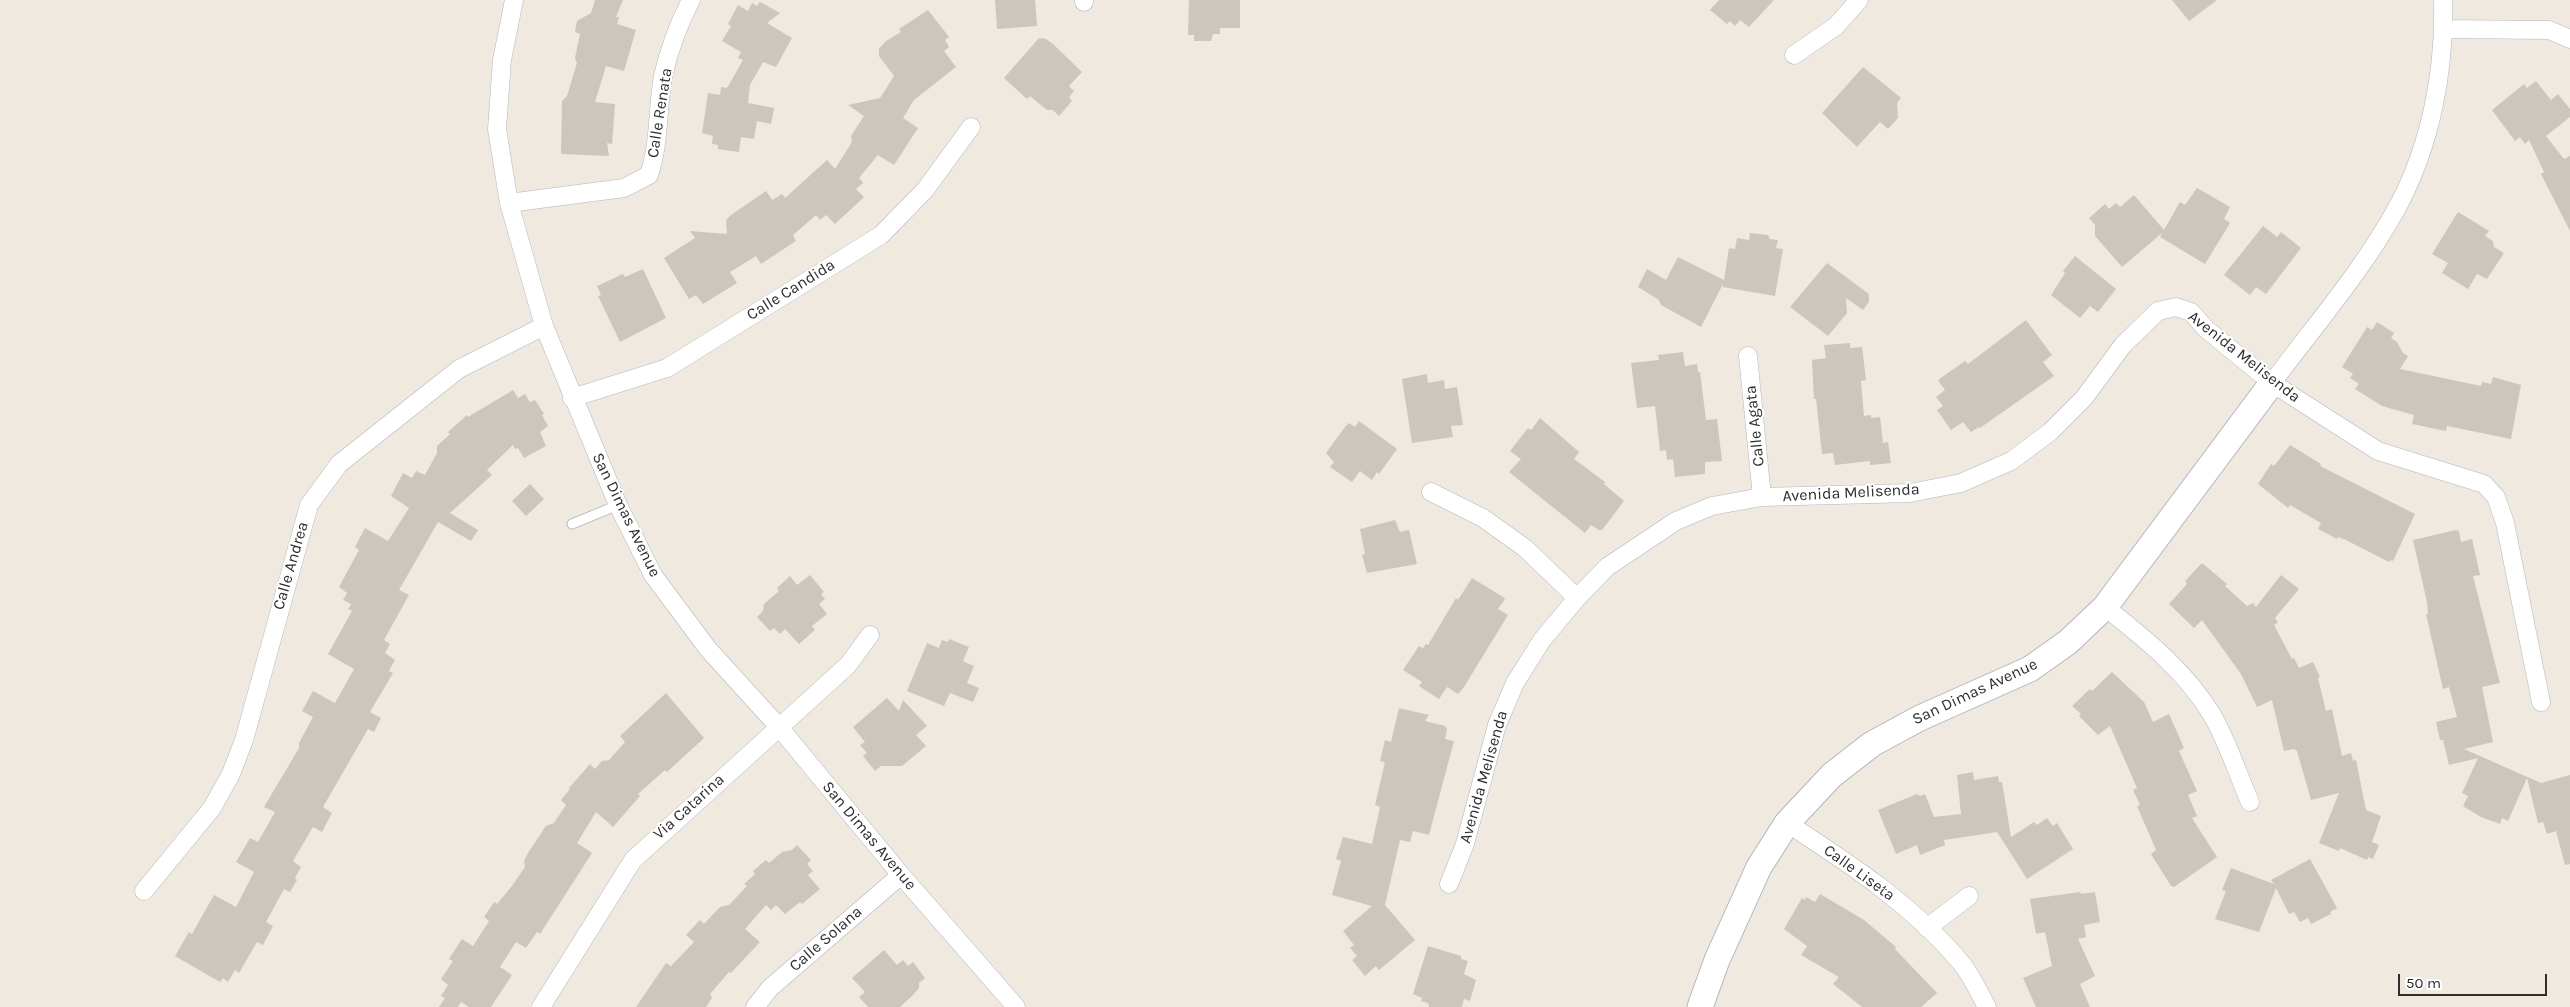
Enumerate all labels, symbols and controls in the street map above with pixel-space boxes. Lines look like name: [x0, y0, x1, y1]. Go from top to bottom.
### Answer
street label: Calle Renata: [643, 67, 677, 159]
street label: Calle Candida: [743, 255, 839, 325]
street label: Avenida Melisenda: [2184, 307, 2304, 407]
street label: Calle Agata: [1741, 384, 1769, 468]
street label: San Dimas Avenue: [588, 450, 664, 580]
street label: Avenida Melisenda: [1782, 480, 1920, 506]
street label: Calle Andrea: [269, 520, 313, 612]
street label: San Dimas Avenue: [1909, 655, 2041, 729]
street label: Avenida Melisenda: [1456, 708, 1512, 846]
street label: Via Catarina: [650, 770, 728, 844]
street label: San Dimas Avenue: [818, 778, 920, 894]
street label: Calle Liseta: [1820, 841, 1898, 905]
street label: Calle Solana: [786, 902, 866, 976]
scale bar: [2400, 964, 2549, 996]
text: 50 m: [2406, 974, 2441, 992]

